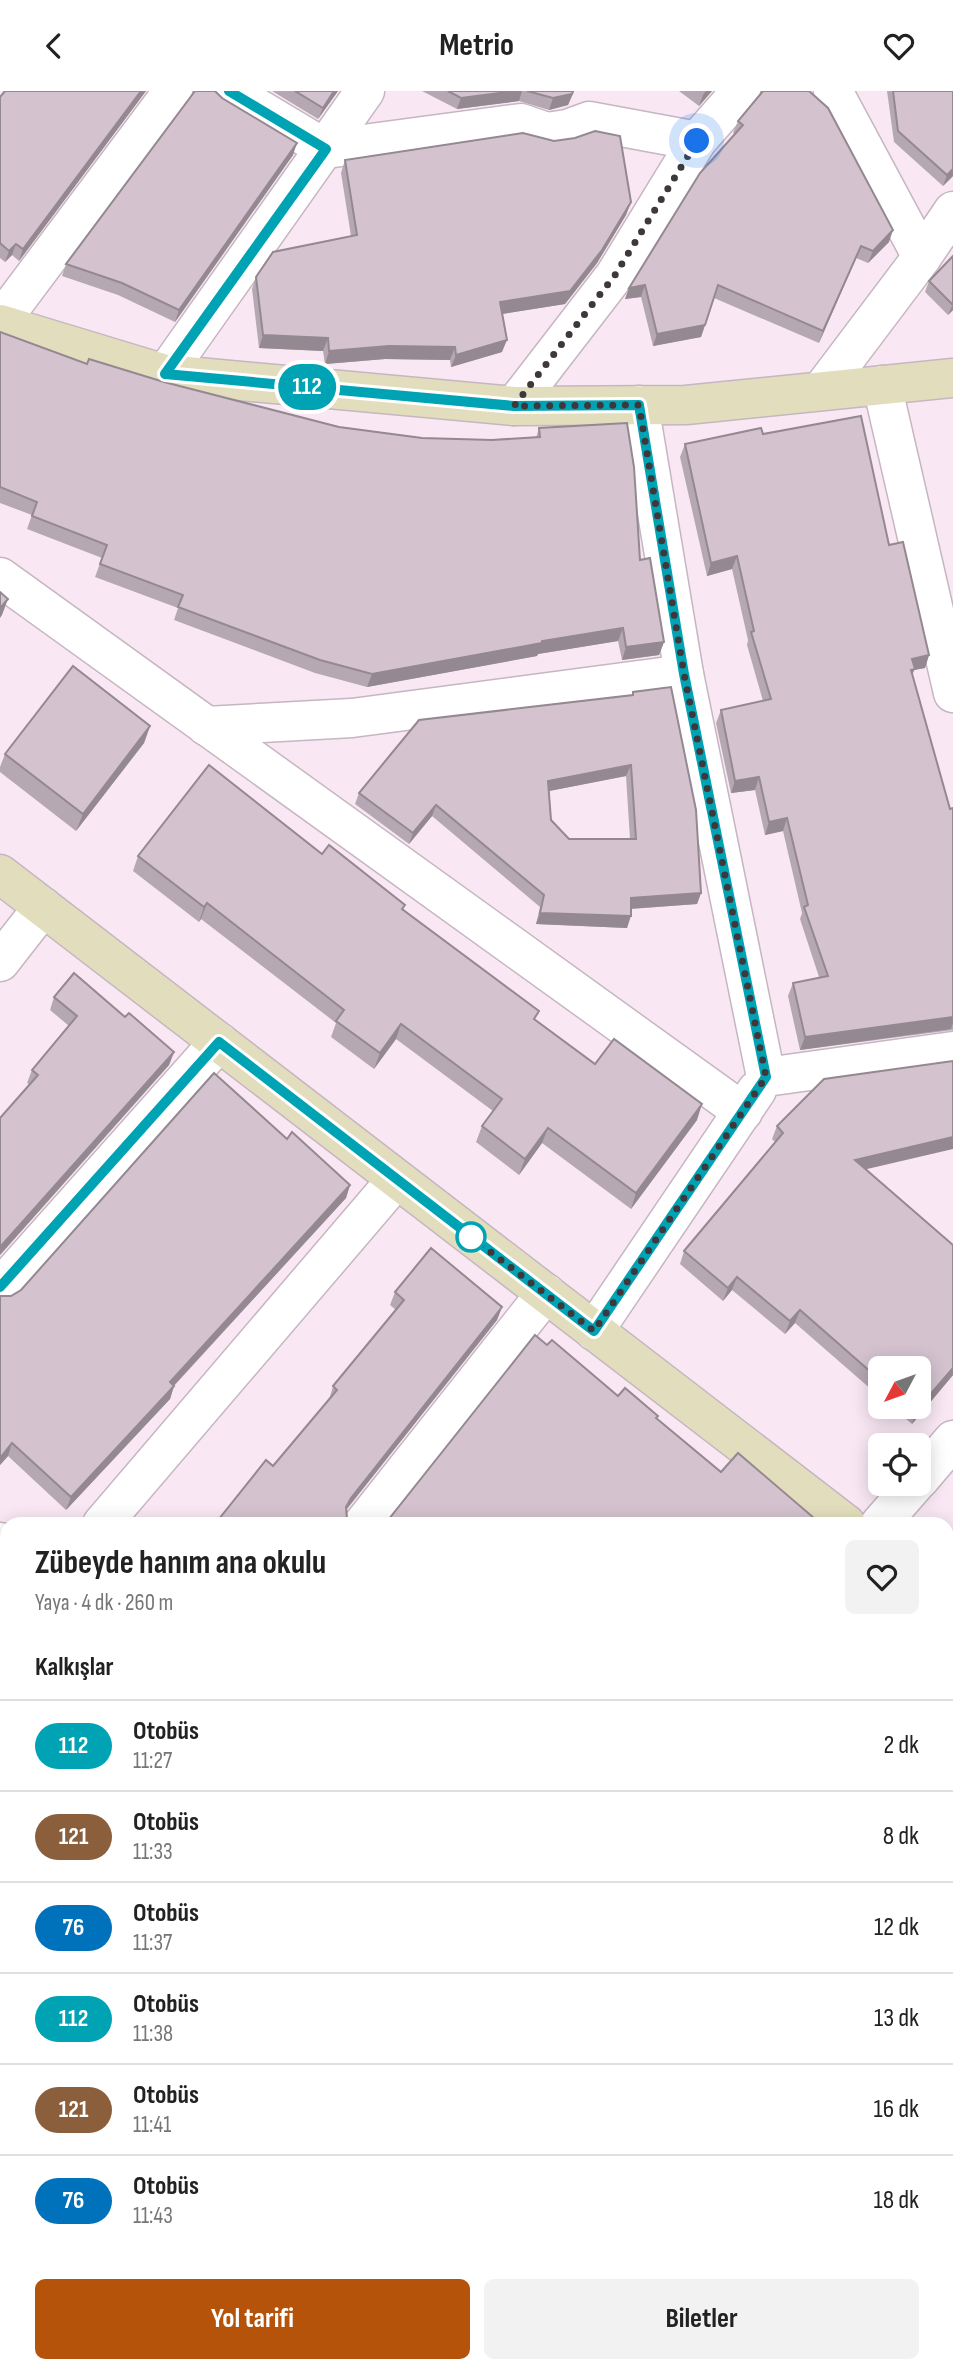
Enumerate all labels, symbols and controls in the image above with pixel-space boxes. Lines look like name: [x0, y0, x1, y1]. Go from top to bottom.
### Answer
text: Metrio: [439, 26, 514, 65]
icon: back: [35, 27, 73, 65]
icon: heart: [880, 27, 918, 65]
your location: [679, 123, 714, 158]
line badge: 112: [267, 364, 347, 410]
text: 112: [292, 372, 322, 401]
unlabelled marker: [456, 1222, 486, 1252]
north arrow: [868, 1356, 931, 1419]
map controls: [868, 1356, 931, 1496]
button: locate: [868, 1433, 931, 1496]
button: heart: [845, 1540, 919, 1614]
text: Zübeyde hanım ana okulu: [35, 1543, 326, 1583]
text: Yaya · 4 dk · 260 m: [35, 1589, 173, 1617]
text: Kalkışlar: [35, 1652, 114, 1683]
text: Otobüs: [133, 1716, 199, 1747]
text: 2 dk: [883, 1730, 919, 1761]
text: 112: [59, 1731, 88, 1760]
text: 11:27: [133, 1747, 172, 1775]
text: Otobüs: [133, 1807, 199, 1838]
text: 8 dk: [883, 1821, 919, 1852]
text: 121: [59, 1822, 88, 1851]
text: 11:33: [133, 1838, 173, 1866]
text: Otobüs: [133, 1898, 199, 1929]
text: 12 dk: [874, 1912, 919, 1943]
text: 76: [63, 1913, 84, 1942]
text: 11:37: [133, 1929, 172, 1957]
text: Otobüs: [133, 1989, 199, 2020]
text: 13 dk: [874, 2003, 919, 2034]
text: 112: [59, 2004, 88, 2033]
text: 11:38: [133, 2020, 173, 2048]
text: Otobüs: [133, 2080, 199, 2111]
text: 16 dk: [874, 2094, 919, 2125]
text: 121: [59, 2095, 88, 2124]
text: 11:41: [133, 2111, 171, 2139]
text: Otobüs: [133, 2171, 199, 2202]
text: 18 dk: [874, 2185, 919, 2216]
text: 76: [63, 2186, 84, 2215]
text: 11:43: [133, 2202, 173, 2230]
button: Yol tarifi: [35, 2279, 470, 2359]
button: Biletler: [484, 2279, 919, 2359]

